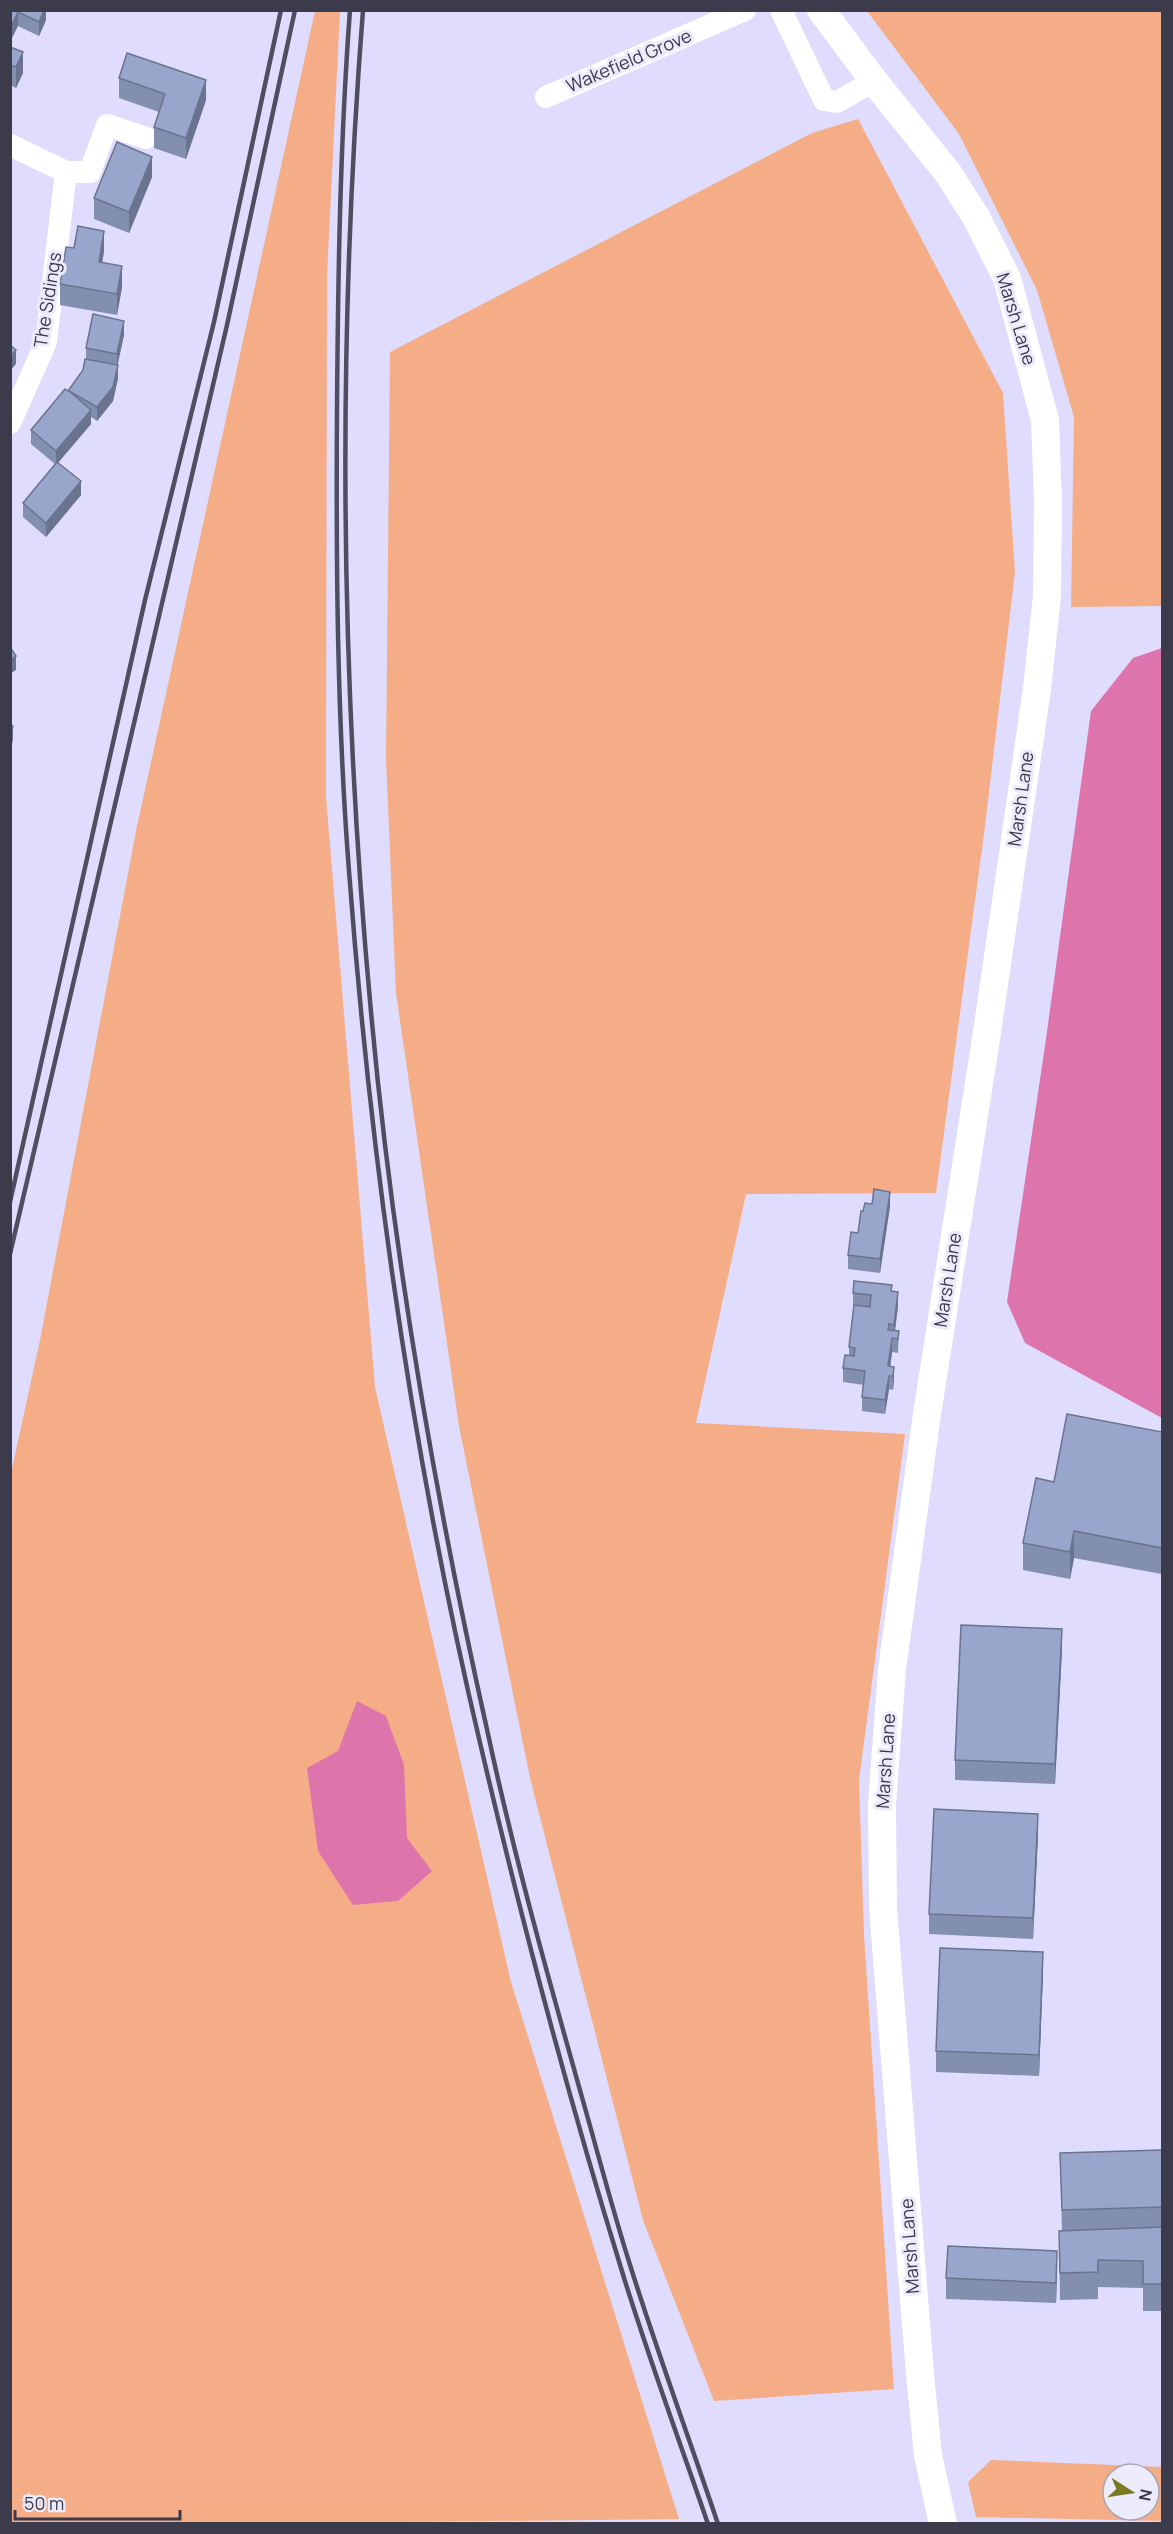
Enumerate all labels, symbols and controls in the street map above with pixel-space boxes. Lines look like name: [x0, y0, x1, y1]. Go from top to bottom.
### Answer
street label: Wakefield Grove: [562, 23, 695, 97]
street label: The Sidings: [28, 250, 66, 349]
street label: Marsh Lane: [992, 270, 1042, 368]
street label: Marsh Lane: [1001, 750, 1039, 848]
street label: Marsh Lane: [928, 1231, 966, 1329]
street label: Marsh Lane: [870, 1713, 900, 1809]
street label: Marsh Lane: [894, 2198, 924, 2294]
north arrow: [1101, 2462, 1161, 2522]
scale bar: [15, 2483, 180, 2521]
text: N: [1134, 2487, 1158, 2503]
text: 50 m: [24, 2491, 64, 2515]

